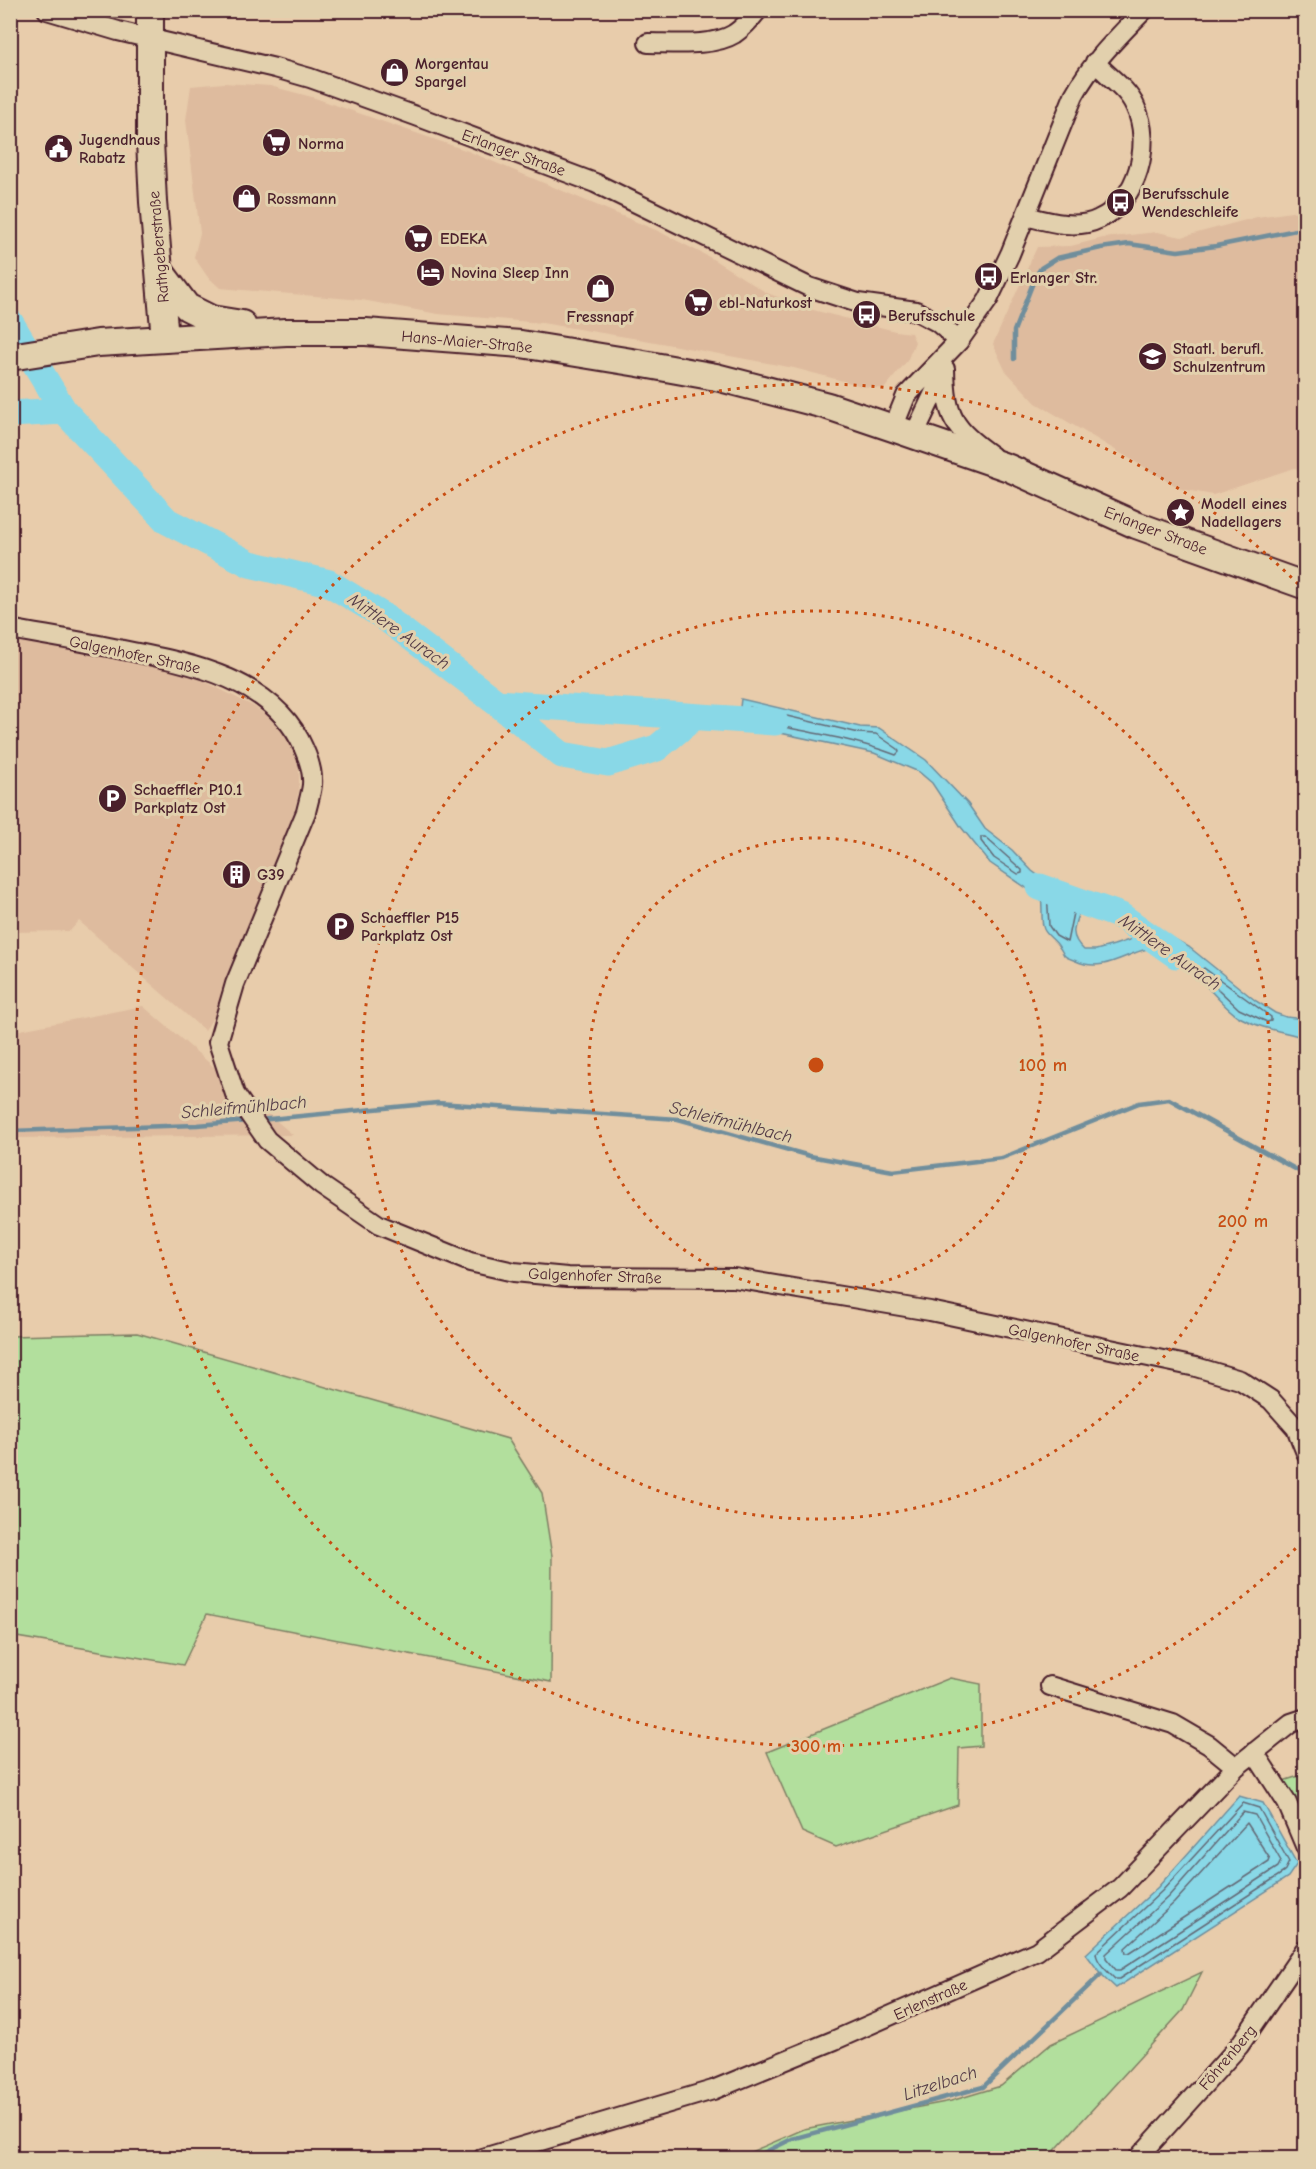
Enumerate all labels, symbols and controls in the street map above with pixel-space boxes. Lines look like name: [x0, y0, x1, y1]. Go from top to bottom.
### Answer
place label: Morgentau Spargel: [415, 55, 489, 91]
shop icon: Morgentau Spargel: [378, 56, 410, 88]
street label: Erlanger Straße: [459, 126, 568, 180]
supermarket icon: Norma: [261, 127, 293, 159]
place label: Jugendhaus Rabatz: [79, 131, 160, 167]
public building icon: Jugendhaus Rabatz: [42, 132, 74, 164]
place label: Norma: [298, 135, 344, 153]
shop icon: Rossmann: [230, 182, 262, 214]
place label: Berufsschule Wendeschleife: [1142, 185, 1239, 221]
bus stop icon: Berufsschule Wendeschleife: [1105, 186, 1137, 218]
street label: Rathgeberstraße: [145, 190, 173, 304]
place label: Rossmann: [267, 190, 336, 208]
supermarket icon: EDEKA: [403, 222, 435, 254]
place label: EDEKA: [440, 230, 487, 248]
hotel icon: Novina Sleep Inn: [414, 256, 446, 288]
bus stop icon: Erlanger Str.: [973, 261, 1005, 293]
place label: Novina Sleep Inn: [451, 264, 569, 282]
place label: Erlanger Str.: [1010, 269, 1097, 287]
shop icon: Fressnapf: [584, 272, 616, 304]
supermarket icon: ebl-Naturkost: [682, 286, 714, 318]
place label: ebl-Naturkost: [719, 294, 813, 312]
bus stop icon: Berufsschule: [851, 299, 883, 331]
place label: Berufsschule: [888, 307, 975, 325]
place label: Fressnapf: [567, 308, 634, 326]
street label: Hans-Maier-Straße: [401, 327, 533, 357]
place label: Staatl. berufl. Schulzentrum: [1173, 340, 1266, 376]
school or university icon: Staatl. berufl. Schulzentrum: [1136, 341, 1168, 373]
place label: Modell eines Nadellagers: [1201, 495, 1287, 531]
place icon: Modell eines Nadellagers: [1164, 496, 1196, 528]
street label: Erlanger Straße: [1102, 503, 1210, 559]
water label: Mittlere Aurach: [343, 588, 454, 674]
street label: Galgenhofer Straße: [68, 632, 202, 678]
place label: Schaeffler P10.1 Parkplatz Ost: [134, 781, 242, 817]
parking icon: Schaeffler P10.1 Parkplatz Ost: [97, 782, 129, 814]
building icon: G39: [220, 858, 252, 890]
place label: G39: [257, 866, 285, 884]
place label: Schaeffler P15 Parkplatz Ost: [361, 909, 459, 945]
water label: Mittlere Aurach: [1114, 909, 1225, 995]
parking icon: Schaeffler P15 Parkplatz Ost: [324, 910, 356, 942]
centre of rings: [806, 1055, 826, 1075]
text: 100 m: [1019, 1055, 1067, 1076]
water label: Schleifmühlbach: [180, 1092, 308, 1123]
water label: Schleifmühlbach: [667, 1097, 794, 1148]
text: 200 m: [1218, 1211, 1268, 1232]
street label: Galgenhofer Straße: [528, 1265, 662, 1287]
street label: Galgenhofer Straße: [1007, 1320, 1141, 1366]
text: 300 m: [791, 1736, 841, 1757]
street label: Erlenstraße: [891, 1976, 970, 2024]
street label: Föhrenberg: [1195, 2022, 1260, 2094]
water label: Litzelbach: [901, 2062, 980, 2105]

